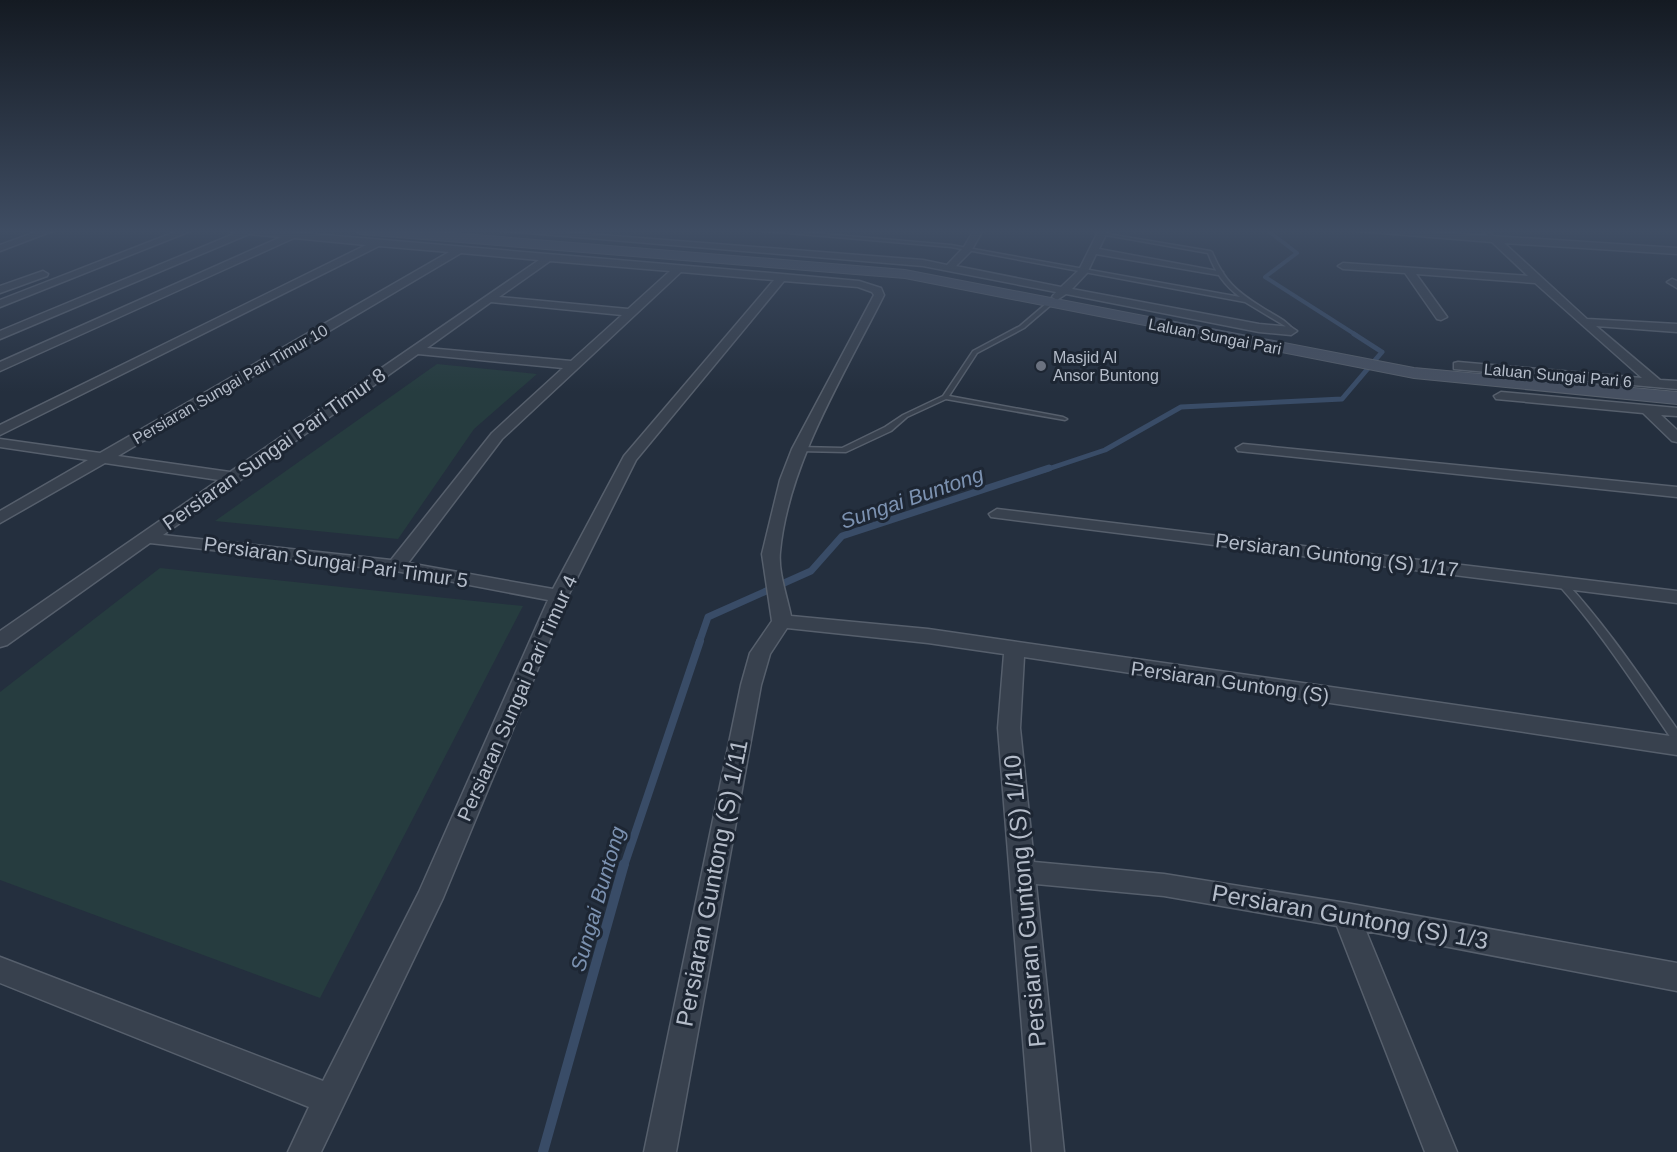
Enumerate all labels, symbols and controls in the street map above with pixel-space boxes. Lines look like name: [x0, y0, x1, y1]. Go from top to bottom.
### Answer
street label: Laluan Sungai Pari: [1147, 315, 1283, 358]
street label: Persiaran Sungai Pari Timur 10: [130, 321, 331, 447]
place label: Masjid Al Ansor Buntong: [1053, 349, 1159, 384]
marker: Masjid Al Ansor Buntong: [1034, 359, 1048, 373]
street label: Laluan Sungai Pari 6: [1483, 361, 1633, 390]
street label: Persiaran Sungai Pari Timur 8: [158, 363, 390, 535]
water label: Sungai Buntong: [837, 462, 987, 533]
street label: Persiaran Guntong (S) 1/17: [1214, 529, 1460, 581]
street label: Persiaran Sungai Pari Timur 5: [202, 533, 470, 591]
street label: Persiaran Sungai Pari Timur 4: [453, 572, 581, 824]
street label: Persiaran Guntong (S): [1129, 657, 1331, 707]
street label: Persiaran Guntong (S) 1/11: [670, 737, 753, 1029]
street label: Persiaran Guntong (S) 1/10: [998, 754, 1051, 1048]
water label: Sungai Buntong: [566, 824, 629, 974]
street label: Persiaran Guntong (S) 1/3: [1210, 879, 1490, 954]

